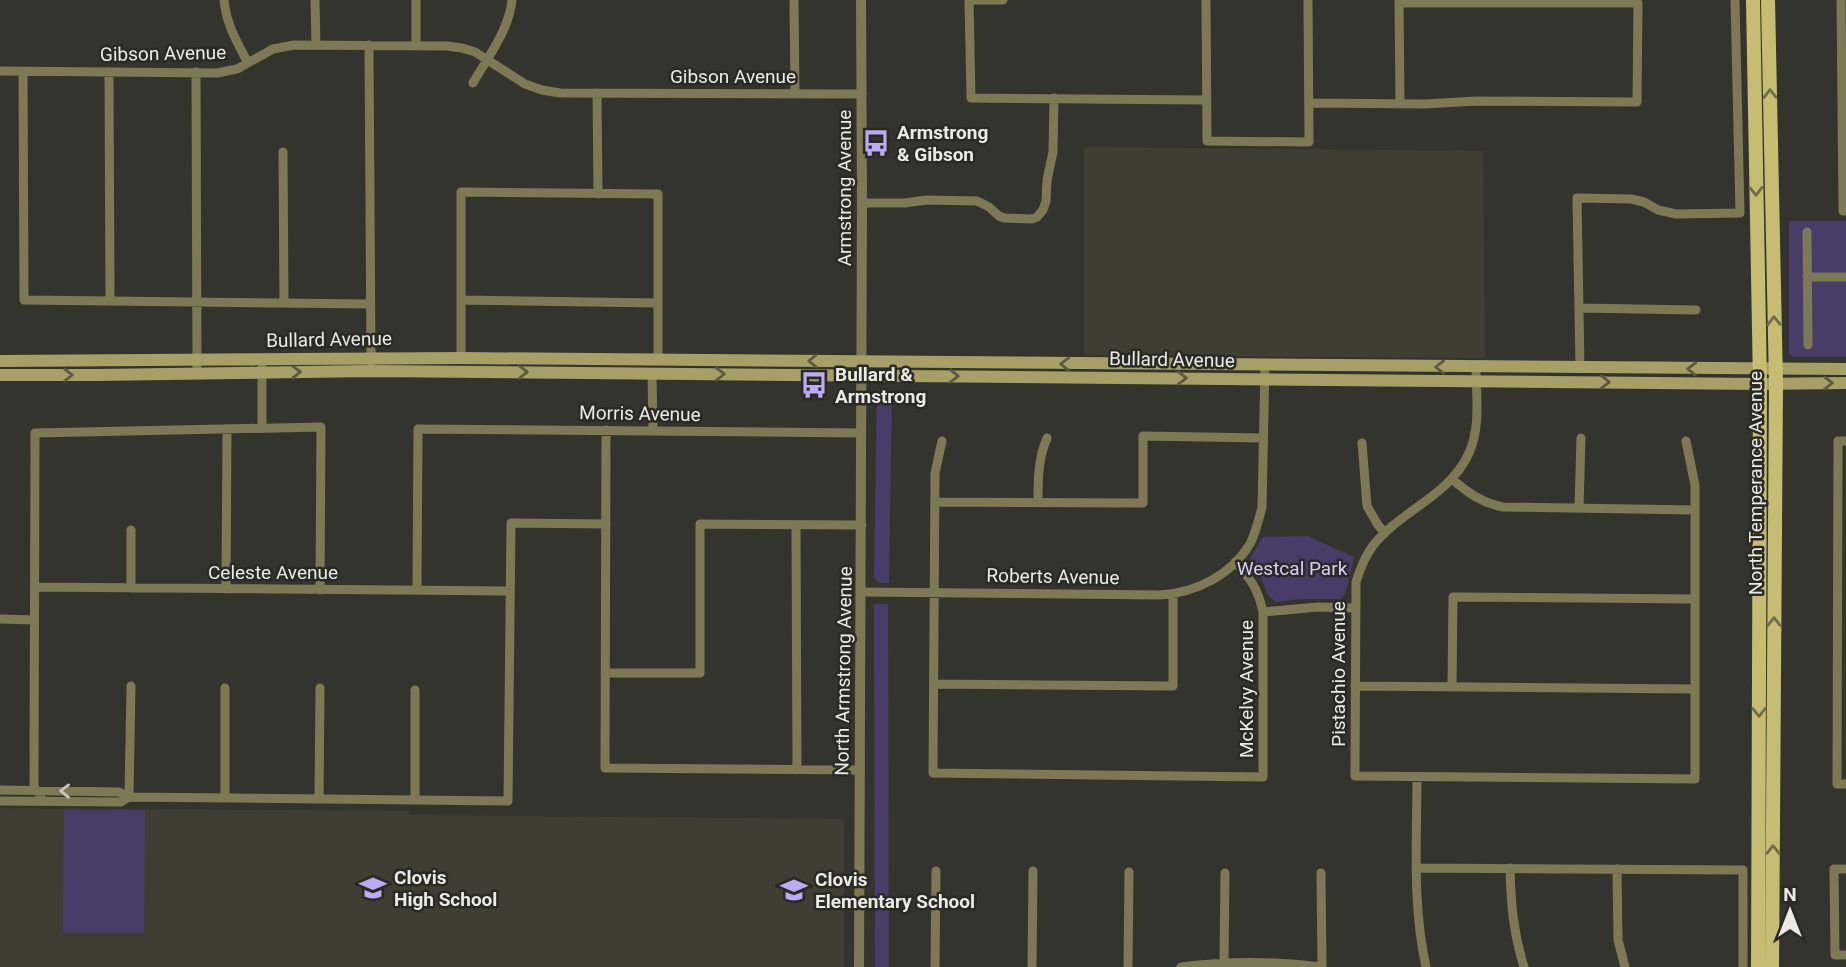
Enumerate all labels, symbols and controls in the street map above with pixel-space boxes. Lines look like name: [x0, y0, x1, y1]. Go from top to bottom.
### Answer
street label: Gibson Avenue: [100, 41, 226, 66]
street label: Gibson Avenue: [670, 65, 796, 88]
one-way arrow: [1762, 88, 1778, 99]
street label: Armstrong Avenue: [833, 110, 856, 266]
place label: Armstrong & Gibson: [897, 121, 988, 166]
bus stop icon: Armstrong & Gibson: [861, 128, 891, 158]
one-way arrow: [1749, 185, 1764, 196]
one-way arrow: [1767, 316, 1782, 327]
street label: Bullard Avenue: [266, 327, 392, 352]
street label: Bullard Avenue: [1109, 347, 1235, 372]
one-way arrow: [807, 353, 818, 369]
one-way arrow: [1059, 356, 1070, 372]
one-way arrow: [1434, 359, 1444, 375]
one-way arrow: [1686, 361, 1697, 376]
place label: Bullard & Armstrong: [835, 363, 926, 408]
one-way arrow: [291, 364, 301, 380]
one-way arrow: [518, 364, 529, 380]
one-way arrow: [63, 367, 74, 383]
one-way arrow: [715, 367, 726, 382]
one-way arrow: [950, 368, 960, 384]
bus stop icon: Bullard & Armstrong: [799, 370, 829, 400]
one-way arrow: [1177, 370, 1188, 386]
street label: North Temperance Avenue: [1744, 371, 1767, 595]
one-way arrow: [1601, 374, 1611, 390]
one-way arrow: [1823, 375, 1833, 391]
street label: Morris Avenue: [579, 401, 701, 426]
park label: Westcal Park: [1237, 557, 1348, 580]
street label: Celeste Avenue: [208, 561, 338, 584]
street label: Roberts Avenue: [986, 564, 1120, 589]
street label: North Armstrong Avenue: [830, 566, 857, 776]
street label: Pistachio Avenue: [1327, 601, 1350, 747]
one-way arrow: [1766, 617, 1782, 627]
street label: McKelvy Avenue: [1235, 620, 1258, 758]
one-way arrow: [1751, 707, 1767, 718]
one-way arrow: [59, 783, 70, 799]
one-way arrow: [1765, 844, 1780, 855]
place label: Clovis High School: [394, 866, 497, 911]
place label: Clovis Elementary School: [815, 868, 975, 913]
school or university icon: Clovis High School: [358, 873, 388, 903]
school or university icon: Clovis Elementary School: [779, 875, 809, 905]
north arrow: [1755, 876, 1825, 946]
text: N: [1783, 883, 1797, 906]

